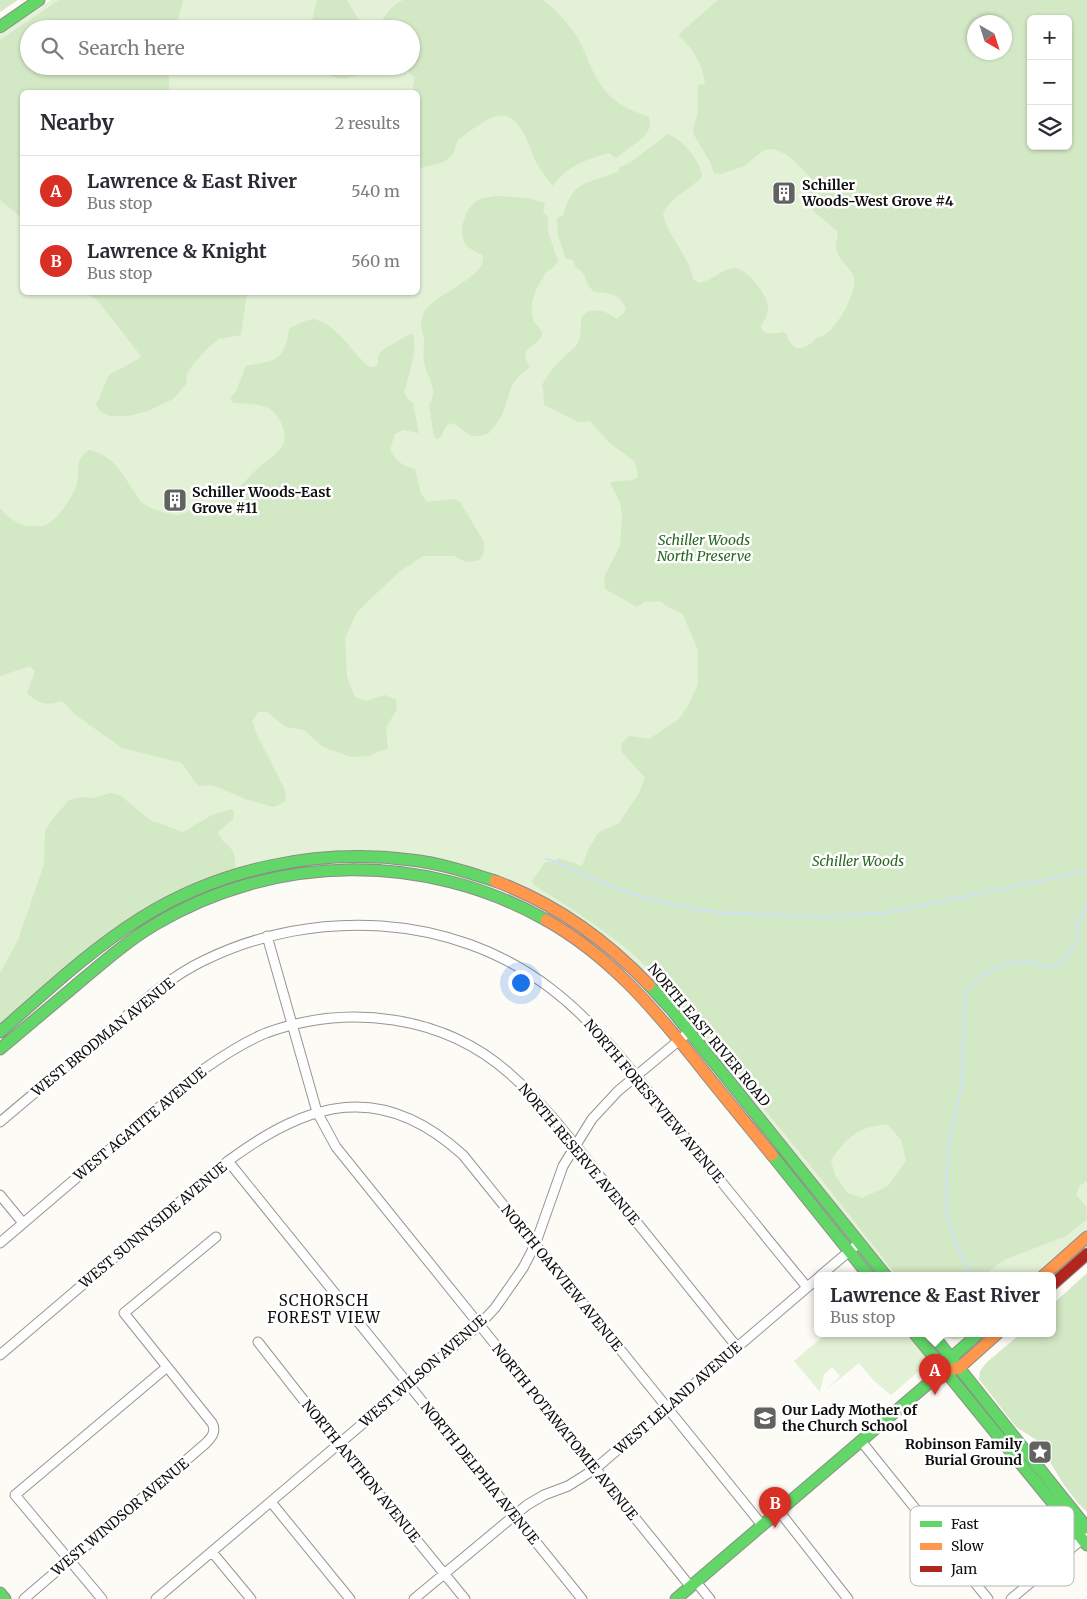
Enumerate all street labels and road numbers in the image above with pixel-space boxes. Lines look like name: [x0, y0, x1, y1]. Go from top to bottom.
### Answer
street label: NORTH EAST RIVER ROAD: [644, 960, 774, 1111]
street label: WEST BRODMAN AVENUE: [27, 974, 178, 1101]
street label: NORTH FORESTVIEW AVENUE: [580, 1015, 728, 1187]
street label: WEST AGATITE AVENUE: [69, 1063, 210, 1185]
street label: NORTH RESERVE AVENUE: [515, 1080, 643, 1228]
street label: WEST SUNNYSIDE AVENUE: [75, 1158, 231, 1293]
street label: NORTH OAKVIEW AVENUE: [497, 1201, 627, 1355]
street label: WEST WILSON AVENUE: [355, 1311, 490, 1432]
street label: WEST LELAND AVENUE: [610, 1338, 745, 1459]
street label: NORTH POTAWATOMIE AVENUE: [488, 1340, 642, 1524]
street label: NORTH ANTHON AVENUE: [298, 1396, 424, 1546]
street label: NORTH DELPHIA AVENUE: [417, 1398, 543, 1548]
street label: WEST WINDSOR AVENUE: [47, 1454, 192, 1580]

